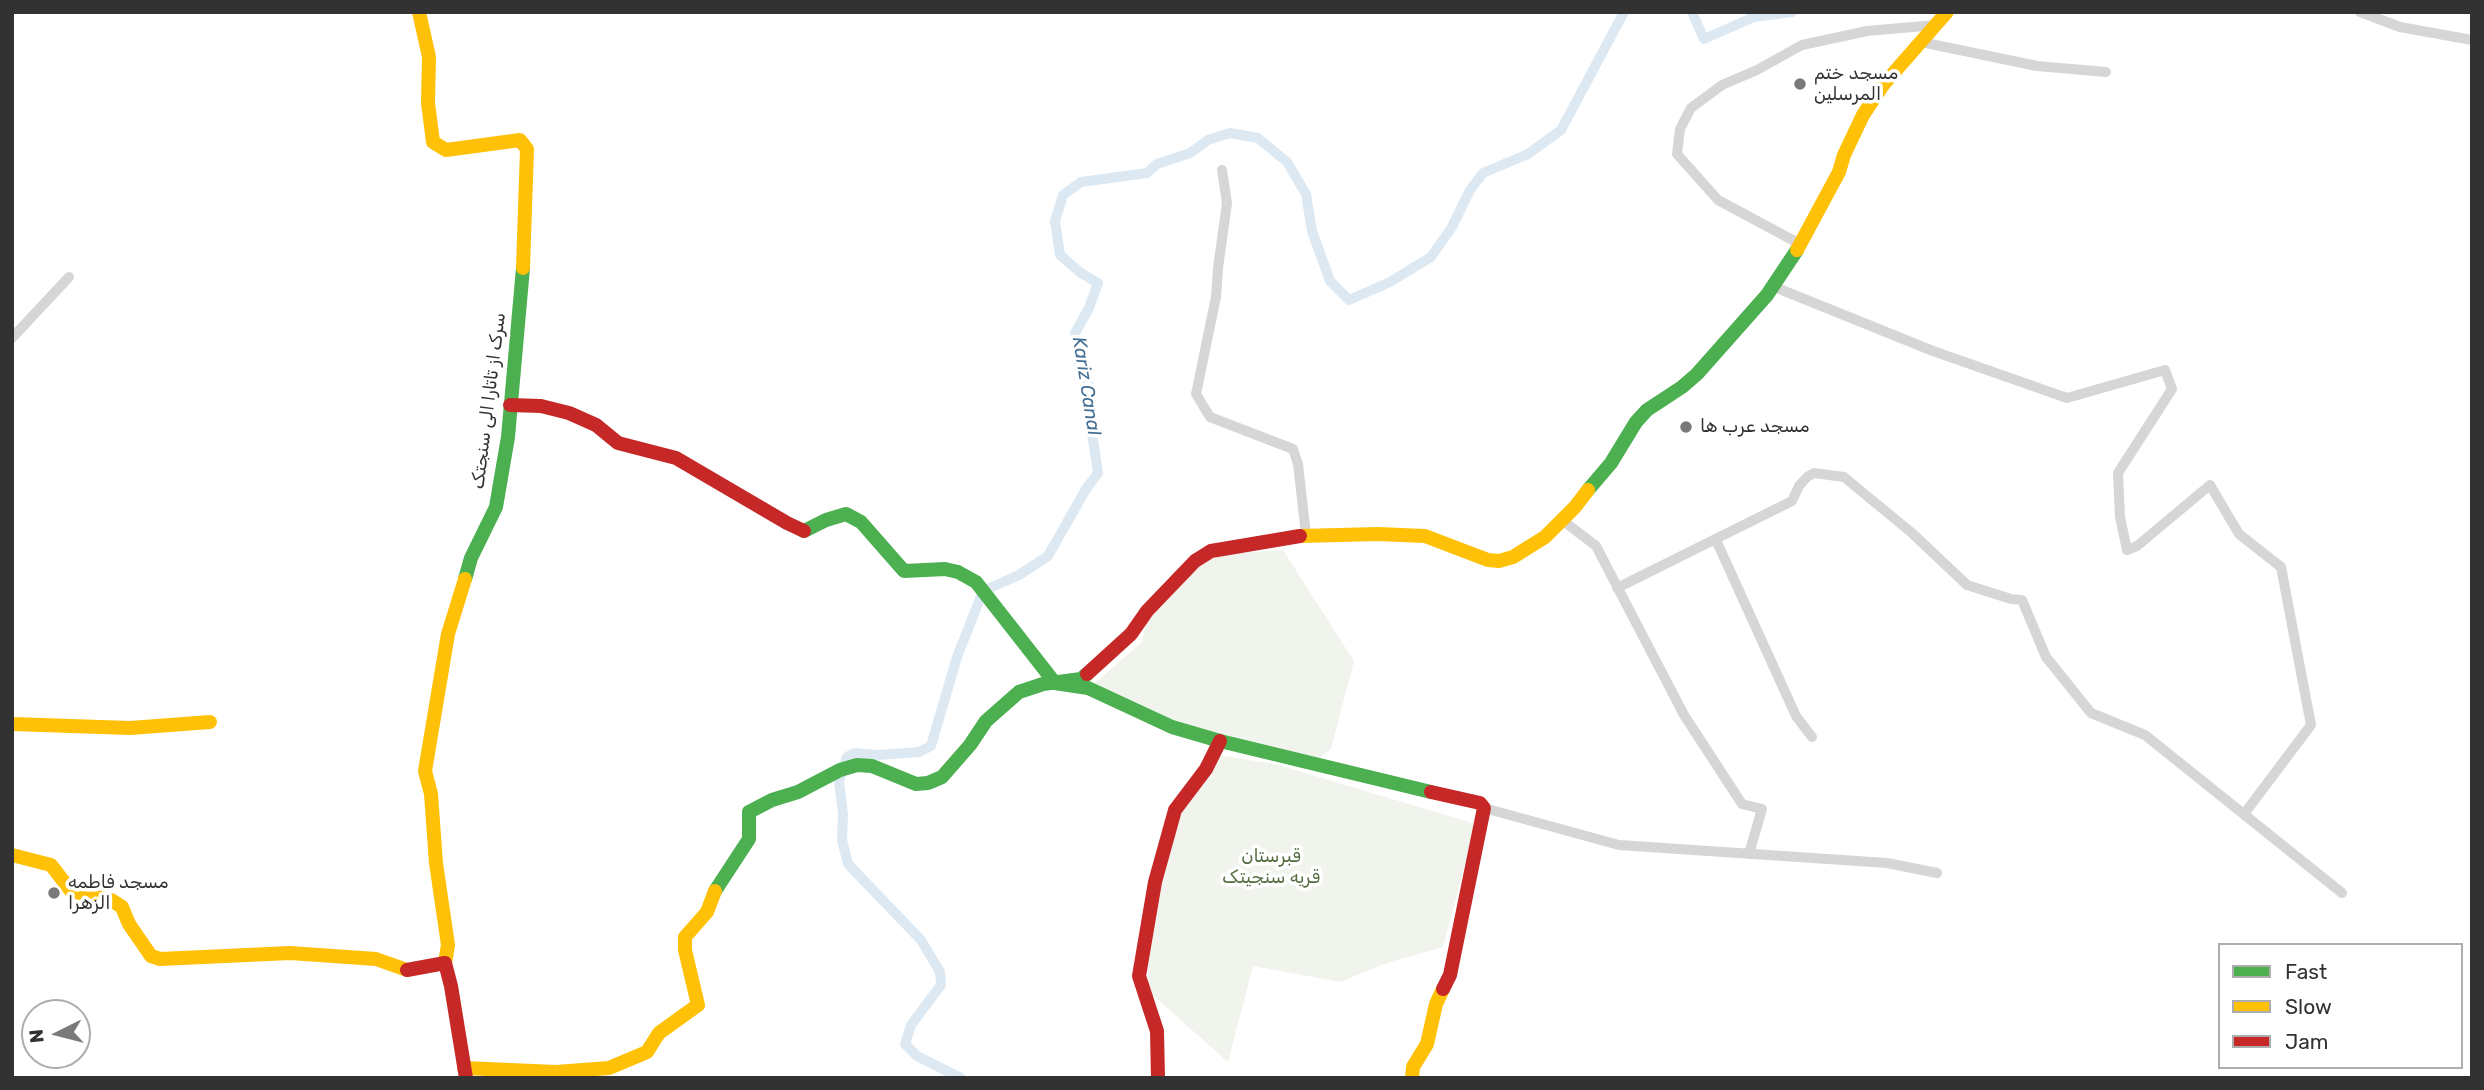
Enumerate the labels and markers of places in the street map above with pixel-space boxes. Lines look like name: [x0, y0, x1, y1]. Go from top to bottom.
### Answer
place label: مسجد ختم المرسلین: [1814, 63, 1898, 106]
marker: مسجد ختم المرسلین: [1792, 76, 1808, 92]
place label: مسجد عرب ها: [1700, 416, 1809, 438]
marker: مسجد عرب ها: [1678, 419, 1694, 435]
place label: مسجد فاطمه الزهرا: [68, 872, 168, 914]
marker: مسجد فاطمه الزهرا: [46, 885, 62, 901]

